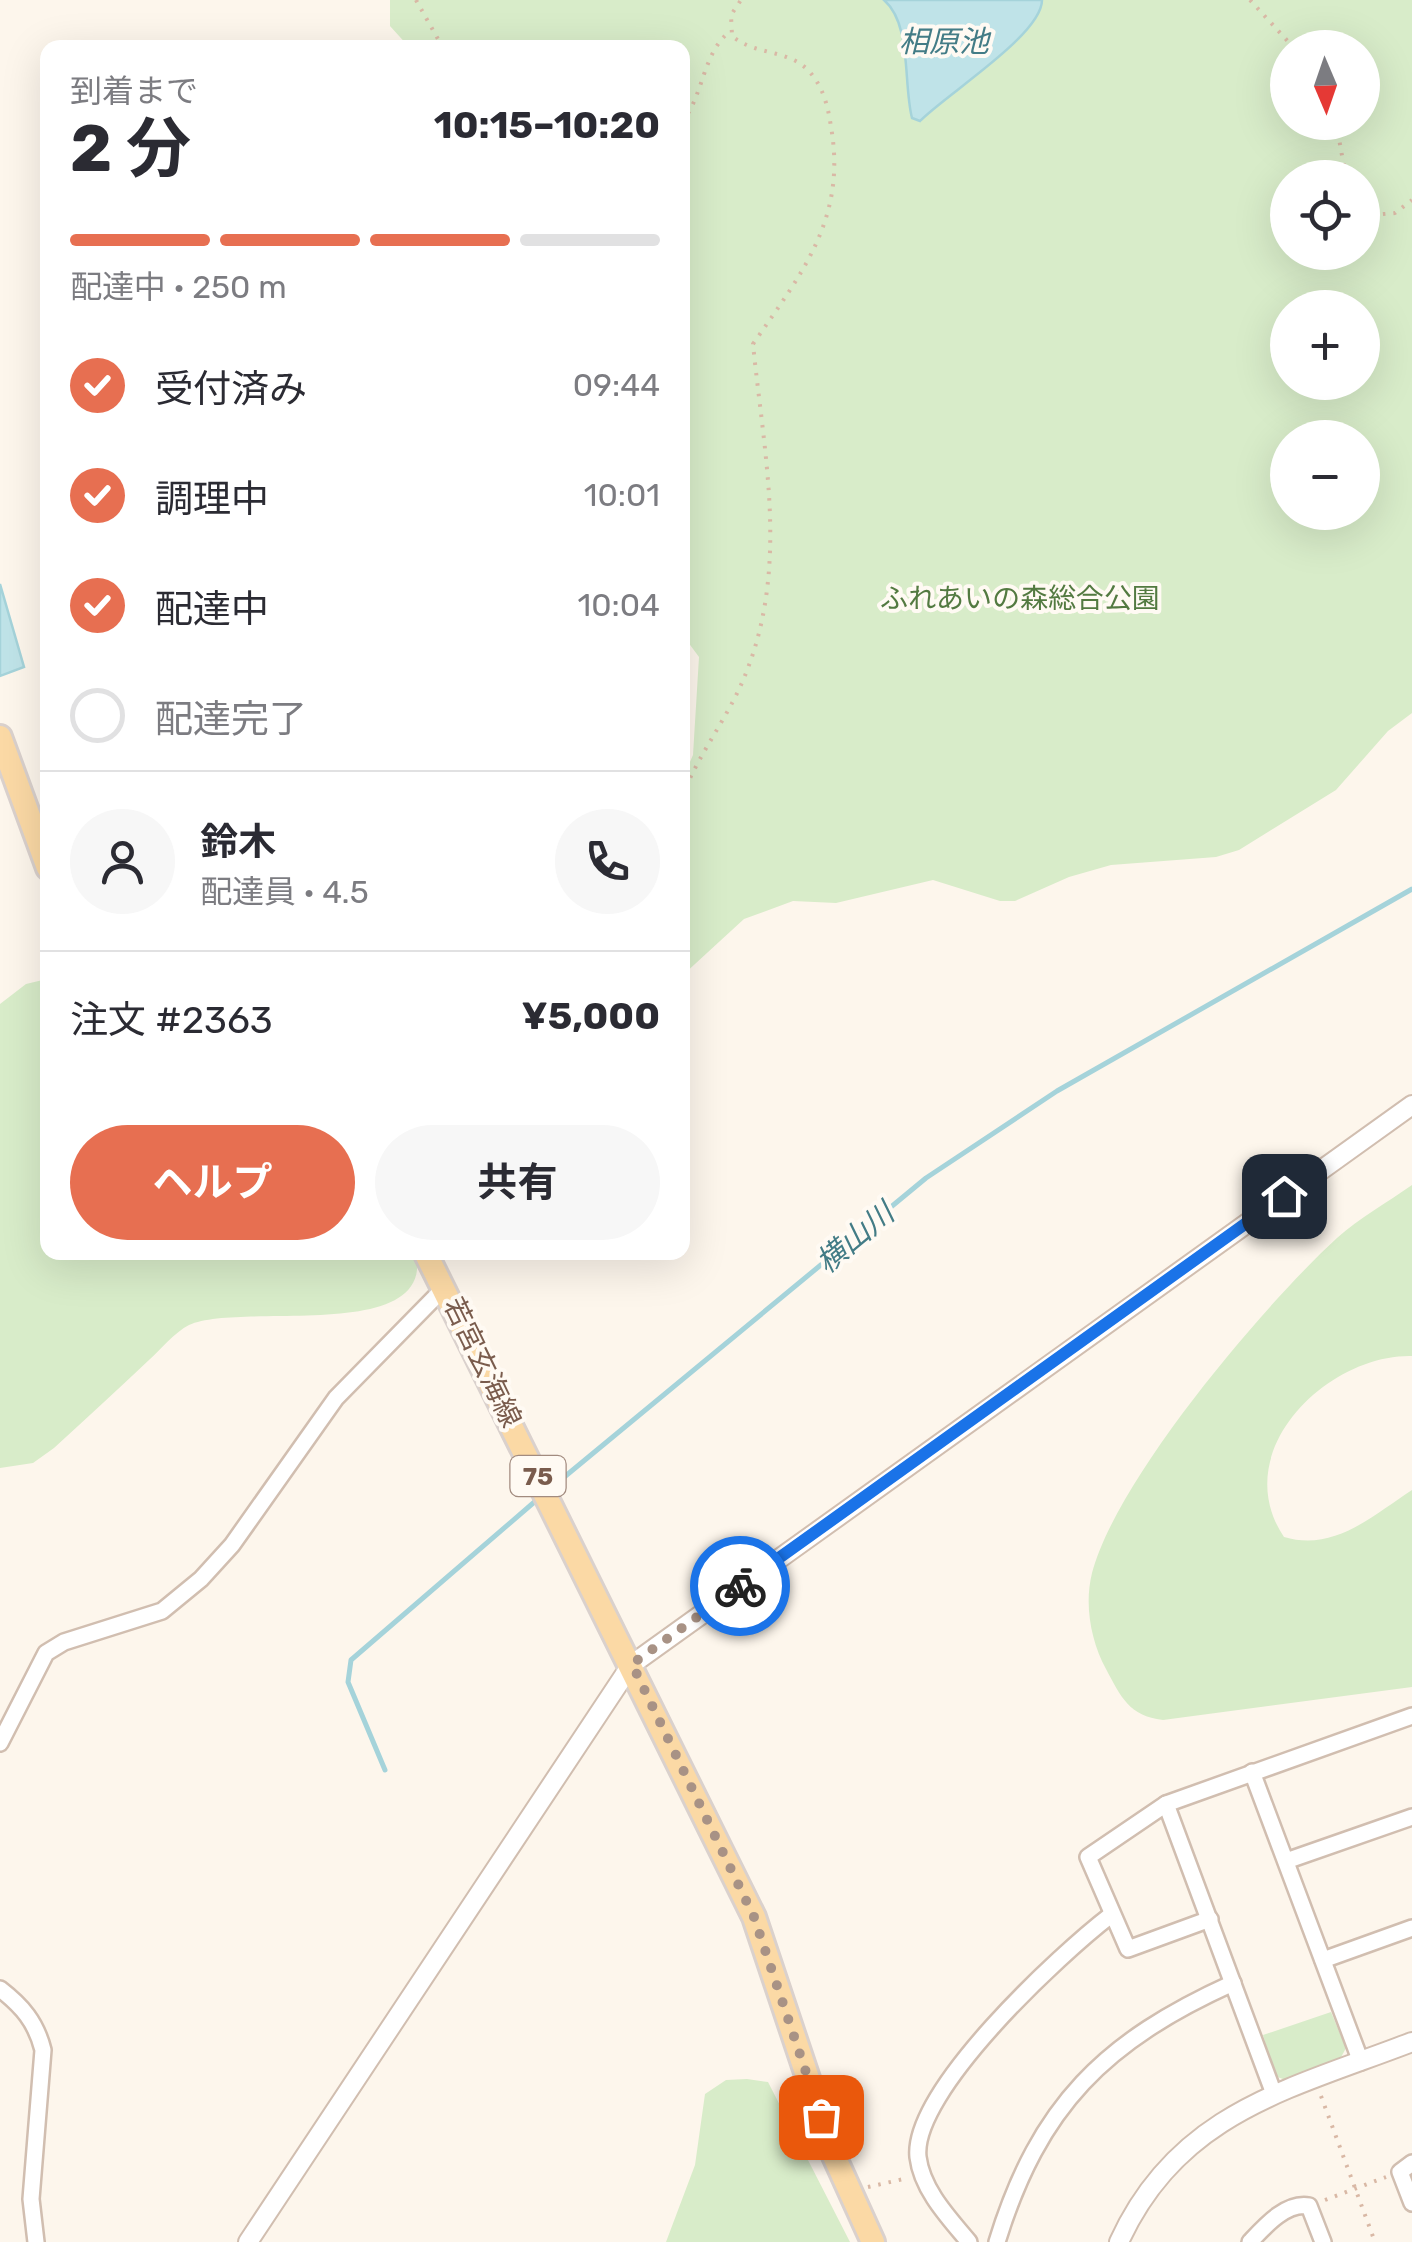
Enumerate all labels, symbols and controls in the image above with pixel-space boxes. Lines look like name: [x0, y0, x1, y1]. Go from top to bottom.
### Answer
water label: 相原池: [899, 24, 992, 60]
north arrow: [1270, 30, 1380, 140]
map controls: [1270, 30, 1380, 530]
text: 到着まで: [70, 72, 198, 110]
text: 10:15–10:20: [434, 102, 660, 148]
text: 2 分: [70, 110, 191, 187]
button: locate: [1270, 160, 1380, 270]
text: 配達中 · 250 m: [70, 268, 287, 306]
button: +: [1270, 290, 1380, 400]
icon: check: [70, 358, 125, 413]
text: 受付済み: [155, 366, 307, 412]
text: 09:44: [573, 366, 660, 404]
button: −: [1270, 420, 1380, 530]
icon: check: [70, 468, 125, 523]
text: 調理中: [155, 476, 269, 522]
text: 10:01: [584, 476, 660, 514]
icon: check: [70, 578, 125, 633]
park label: ふれあいの森総合公園: [880, 582, 1160, 615]
text: 配達中: [155, 586, 269, 632]
text: 10:04: [578, 586, 660, 624]
text: 配達完了: [155, 696, 307, 742]
button: person: [70, 809, 175, 914]
button: phone: [555, 809, 660, 914]
text: 鈴木: [200, 819, 276, 865]
text: 配達員 · 4.5: [200, 873, 369, 911]
text: ¥5,000: [522, 993, 660, 1039]
text: 注文 #2363: [70, 997, 273, 1043]
button: ヘルプ: [70, 1125, 355, 1240]
button: 共有: [375, 1125, 660, 1240]
pin: [1242, 1154, 1327, 1239]
icon: home: [1257, 1169, 1312, 1224]
water label: 横山川: [809, 1193, 903, 1281]
street label: 若宮玄海線: [437, 1292, 528, 1432]
road number: 75: [510, 1456, 566, 1496]
courier: [690, 1536, 790, 1636]
icon: bike: [713, 1559, 768, 1614]
pin: [779, 2075, 864, 2160]
icon: bag: [794, 2090, 849, 2145]

